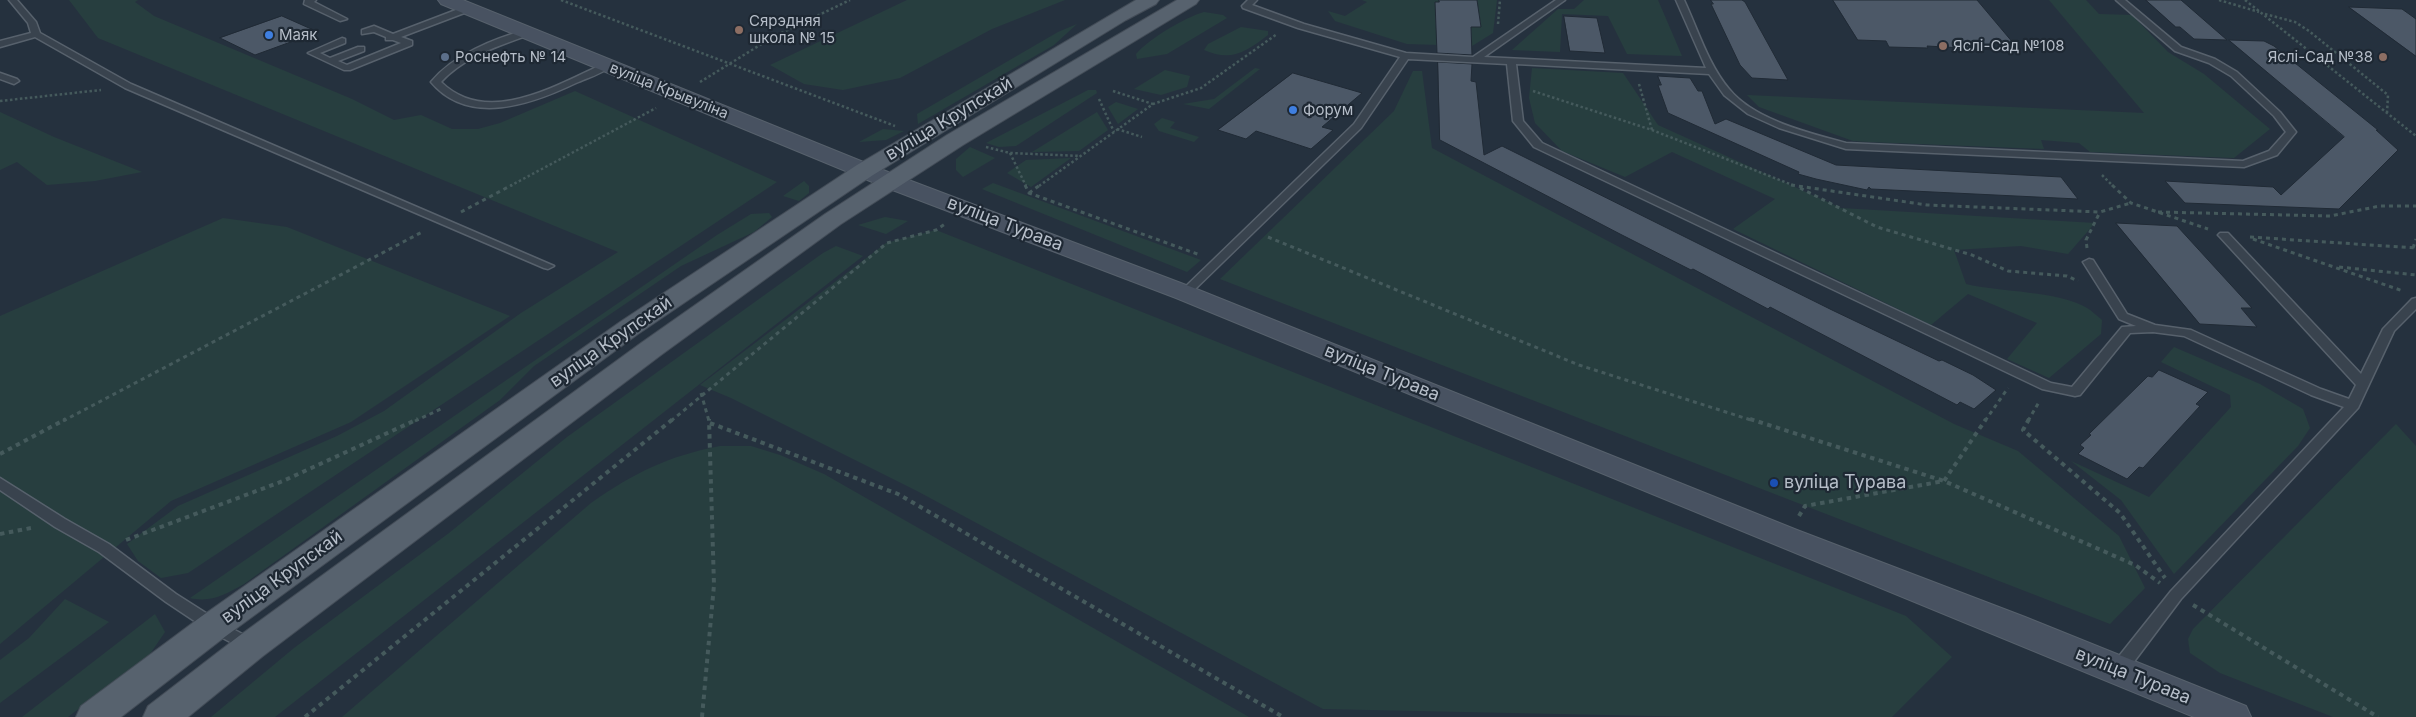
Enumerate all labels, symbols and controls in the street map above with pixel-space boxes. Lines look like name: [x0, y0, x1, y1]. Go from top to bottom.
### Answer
place label: Сярэдняя школа № 15: [749, 12, 835, 47]
marker: Сярэдняя школа № 15: [733, 24, 745, 36]
place label: Маяк: [279, 26, 317, 44]
marker: Маяк: [263, 29, 275, 41]
place label: Яслі-Сад №108: [1953, 37, 2065, 55]
marker: Яслі-Сад №108: [1937, 40, 1949, 52]
place label: Роснефть № 14: [455, 48, 566, 66]
place label: Яслі-Сад №38: [2268, 48, 2373, 66]
marker: Роснефть № 14: [439, 51, 451, 63]
marker: Яслі-Сад №38: [2377, 51, 2389, 63]
street label: вуліца Крывуліна: [607, 59, 731, 123]
street label: вуліца Крупскай: [882, 73, 1016, 165]
place label: Форум: [1303, 101, 1353, 119]
marker: Форум: [1287, 104, 1299, 116]
street label: вуліца Турава: [944, 192, 1066, 256]
street label: вуліца Крупскай: [546, 292, 676, 392]
street label: вуліца Турава: [1321, 340, 1443, 406]
place label: вуліца Турава: [1784, 472, 1906, 494]
marker: вуліца Турава: [1768, 477, 1780, 489]
street label: вуліца Крупскай: [217, 526, 347, 628]
street label: вуліца Турава: [2072, 643, 2194, 709]

